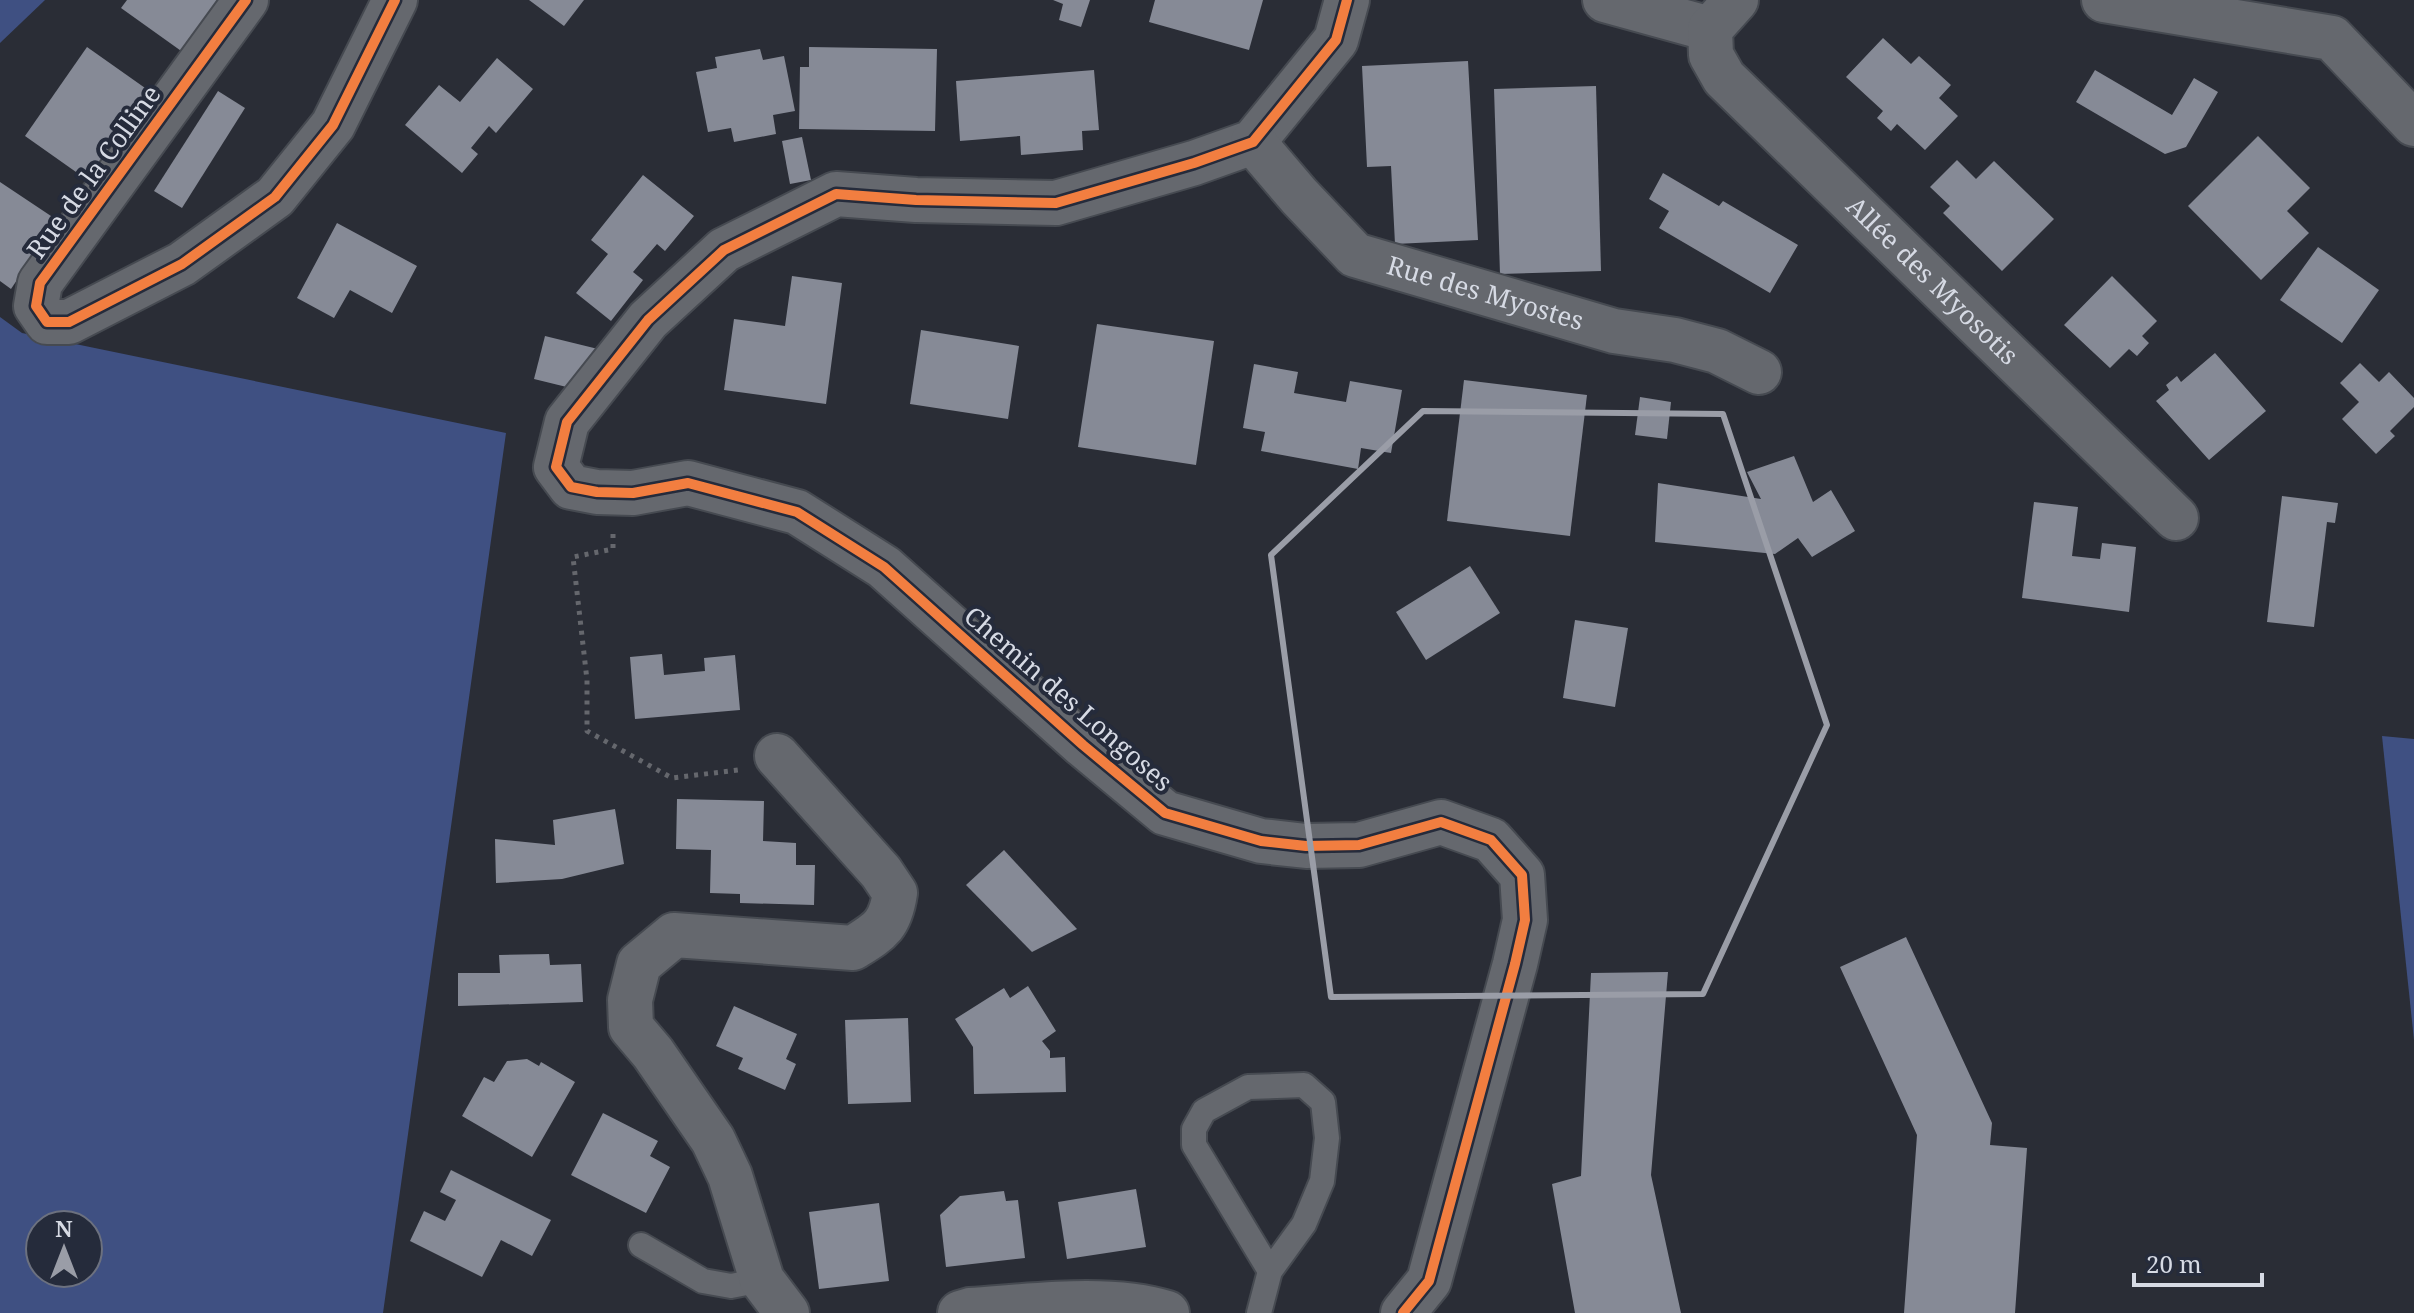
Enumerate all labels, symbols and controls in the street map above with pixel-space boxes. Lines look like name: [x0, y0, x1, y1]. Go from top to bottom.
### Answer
street label: Rue de la Colline: [18, 77, 168, 265]
street label: Allée des Myosotis: [1839, 188, 2027, 372]
street label: Rue des Myostes: [1383, 246, 1588, 338]
street label: Chemin des Longoses: [957, 598, 1181, 799]
north arrow: [24, 1209, 104, 1289]
text: N: [55, 1213, 73, 1243]
scale bar: [2134, 1237, 2262, 1287]
text: 20 m: [2146, 1247, 2202, 1280]

